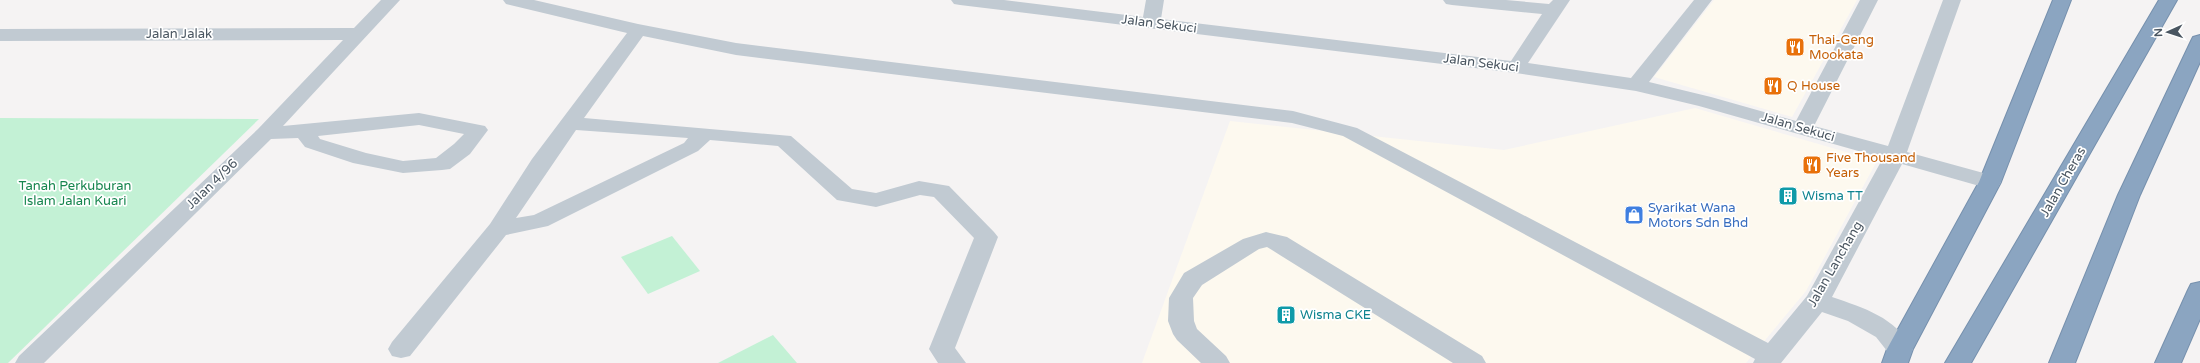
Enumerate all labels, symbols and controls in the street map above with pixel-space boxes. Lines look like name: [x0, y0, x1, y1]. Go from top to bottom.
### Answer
street label: Jalan Sekuci: [1120, 11, 1198, 37]
north arrow: [2148, 12, 2188, 52]
street label: Jalan Jalak: [146, 26, 212, 42]
text: N: [2152, 28, 2165, 37]
place label: Thai-Geng Mookata: [1809, 32, 1874, 63]
restaurant icon: Thai-Geng Mookata: [1784, 36, 1806, 58]
street label: Jalan Sekuci: [1442, 50, 1520, 76]
restaurant icon: Q House: [1762, 75, 1784, 97]
place label: Q House: [1787, 78, 1840, 94]
street label: Jalan Sekuci: [1759, 109, 1837, 145]
street label: Jalan Cheras: [2037, 144, 2089, 220]
place label: Five Thousand Years: [1826, 150, 1916, 181]
restaurant icon: Five Thousand Years: [1801, 154, 1823, 176]
street label: Jalan 4/96: [183, 156, 241, 212]
park label: Tanah Perkuburan Islam Jalan Kuari: [19, 178, 131, 209]
building icon: Wisma TT: [1777, 185, 1799, 207]
place label: Wisma TT: [1802, 188, 1863, 204]
place label: Syarikat Wana Motors Sdn Bhd: [1648, 200, 1748, 231]
shop icon: Syarikat Wana Motors Sdn Bhd: [1623, 204, 1645, 226]
street label: Jalan Lanchang: [1804, 218, 1866, 310]
building icon: Wisma CKE: [1275, 304, 1297, 326]
place label: Wisma CKE: [1300, 307, 1371, 323]

